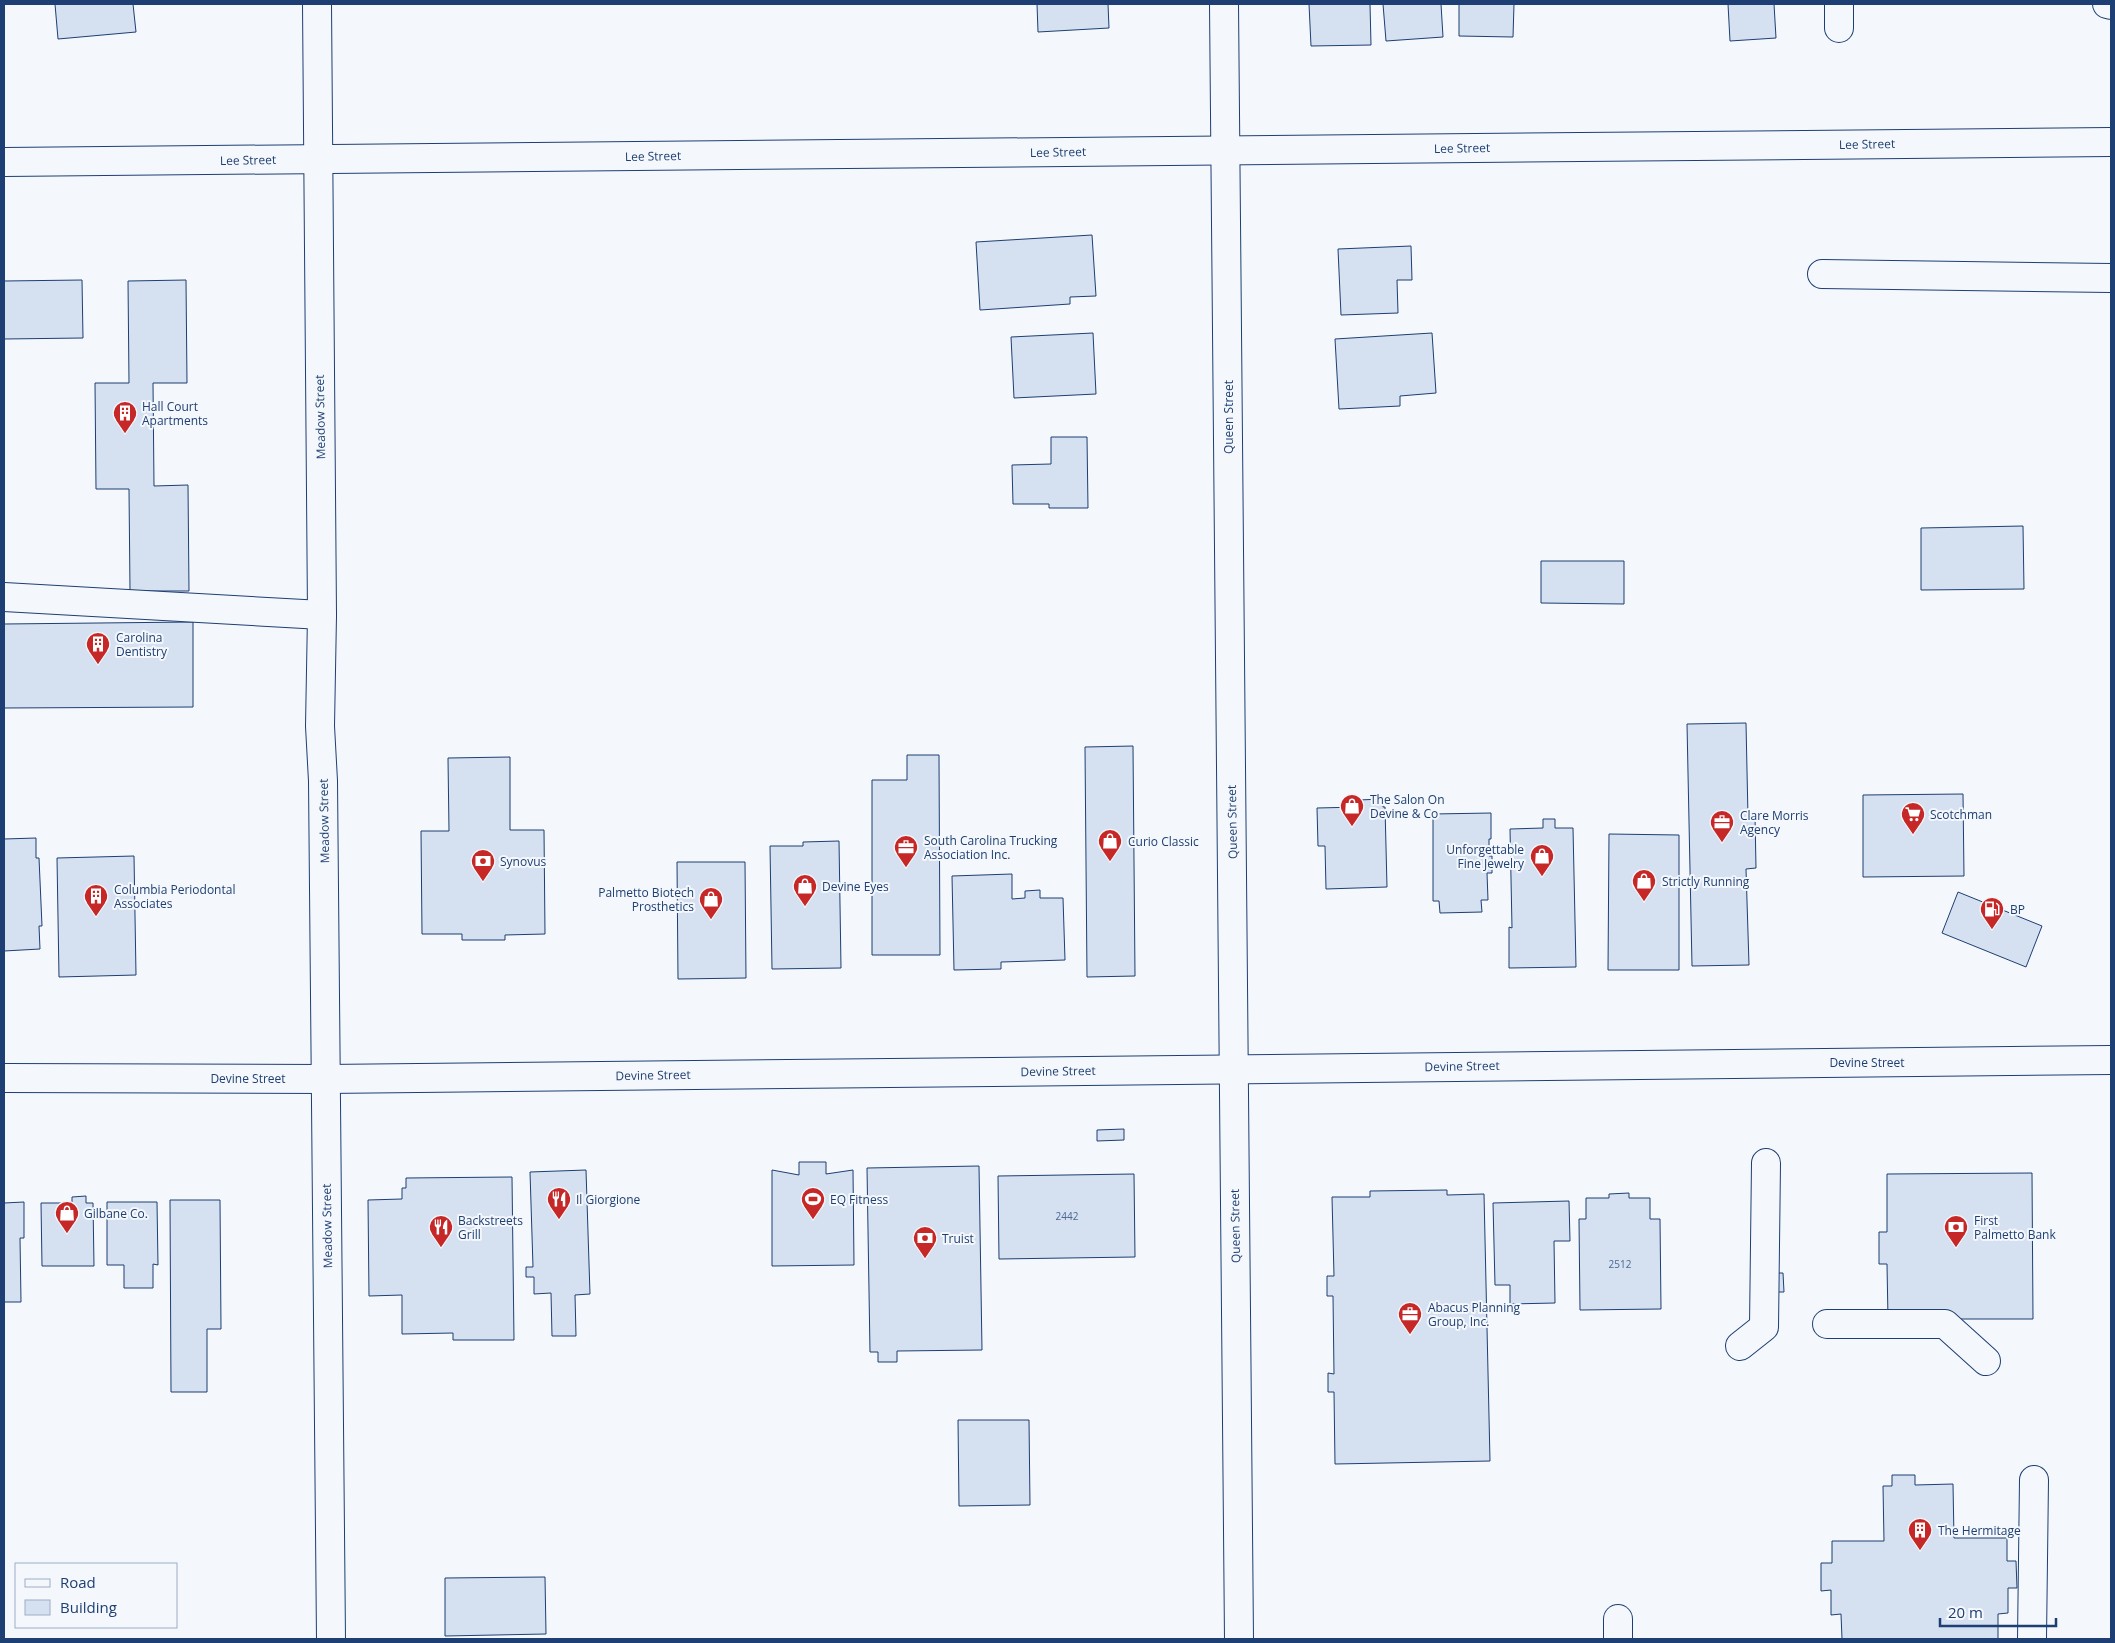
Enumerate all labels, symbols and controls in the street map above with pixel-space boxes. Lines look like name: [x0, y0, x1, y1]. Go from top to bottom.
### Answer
street label: Lee Street: [1839, 135, 1895, 153]
street label: Lee Street: [1434, 139, 1490, 157]
street label: Lee Street: [1030, 143, 1086, 161]
street label: Lee Street: [625, 147, 681, 165]
street label: Lee Street: [220, 151, 276, 169]
street label: Meadow Street: [311, 375, 329, 459]
street label: Queen Street: [1220, 380, 1237, 454]
place label: Hall Court Apartments: [142, 398, 208, 429]
building icon: Hall Court Apartments: [112, 400, 138, 434]
place label: Carolina Dentistry: [116, 629, 168, 660]
building icon: Carolina Dentistry: [85, 631, 111, 665]
street label: Meadow Street: [315, 779, 333, 863]
street label: Queen Street: [1223, 785, 1241, 859]
place label: The Salon On Devine & Co: [1370, 791, 1445, 822]
shop icon: The Salon On Devine & Co: [1339, 793, 1365, 827]
supermarket icon: Scotchman: [1900, 801, 1926, 835]
place label: Scotchman: [1930, 806, 1992, 823]
place label: Clare Morris Agency: [1740, 807, 1809, 838]
office icon: Clare Morris Agency: [1709, 809, 1735, 843]
shop icon: Curio Classic: [1097, 828, 1123, 862]
place label: South Carolina Trucking Association Inc.: [924, 832, 1058, 863]
place label: Curio Classic: [1128, 833, 1199, 850]
office icon: South Carolina Trucking Association Inc.: [893, 834, 919, 868]
place label: Unforgettable Fine Jewelry: [1446, 841, 1525, 872]
shop icon: Unforgettable Fine Jewelry: [1529, 843, 1555, 877]
bank icon: Synovus: [470, 848, 496, 882]
place label: Synovus: [500, 853, 547, 870]
shop icon: Strictly Running: [1631, 868, 1657, 902]
shop icon: Devine Eyes: [792, 873, 818, 907]
place label: Strictly Running: [1662, 873, 1750, 890]
place label: Devine Eyes: [822, 878, 889, 895]
place label: Columbia Periodontal Associates: [114, 881, 235, 912]
building icon: Columbia Periodontal Associates: [83, 883, 109, 917]
place label: Palmetto Biotech Prosthetics: [598, 884, 694, 915]
shop icon: Palmetto Biotech Prosthetics: [698, 886, 724, 920]
fuel station icon: BP: [1979, 896, 2005, 930]
place label: BP: [2010, 901, 2025, 918]
street label: Devine Street: [1829, 1054, 1905, 1071]
street label: Devine Street: [1424, 1057, 1500, 1075]
street label: Devine Street: [1020, 1062, 1096, 1080]
street label: Devine Street: [615, 1066, 691, 1084]
street label: Devine Street: [210, 1070, 286, 1087]
street label: Meadow Street: [318, 1184, 336, 1268]
restaurant icon: Il Giorgione: [546, 1186, 572, 1220]
sports icon: EQ Fitness: [800, 1186, 826, 1220]
street label: Queen Street: [1226, 1189, 1244, 1263]
place label: Il Giorgione: [576, 1191, 640, 1208]
place label: EQ Fitness: [830, 1191, 888, 1208]
shop icon: Gilbane Co.: [54, 1200, 80, 1234]
place label: Gilbane Co.: [84, 1205, 148, 1222]
house number: 2442: [1056, 1209, 1079, 1223]
place label: Backstreets Grill: [458, 1212, 523, 1243]
place label: First Palmetto Bank: [1974, 1212, 2056, 1243]
restaurant icon: Backstreets Grill: [428, 1214, 454, 1248]
bank icon: First Palmetto Bank: [1943, 1214, 1969, 1248]
bank icon: Truist: [912, 1225, 938, 1259]
place label: Truist: [942, 1230, 974, 1247]
house number: 2512: [1609, 1257, 1632, 1271]
place label: Abacus Planning Group, Inc.: [1428, 1299, 1521, 1330]
office icon: Abacus Planning Group, Inc.: [1397, 1301, 1423, 1335]
building icon: The Hermitage: [1907, 1517, 1933, 1551]
place label: The Hermitage: [1938, 1522, 2021, 1539]
legend: [15, 1563, 178, 1628]
text: Road: [60, 1572, 96, 1592]
scale bar: [1940, 1596, 2056, 1628]
text: Building: [60, 1597, 117, 1617]
text: 20 m: [1948, 1602, 1983, 1622]

